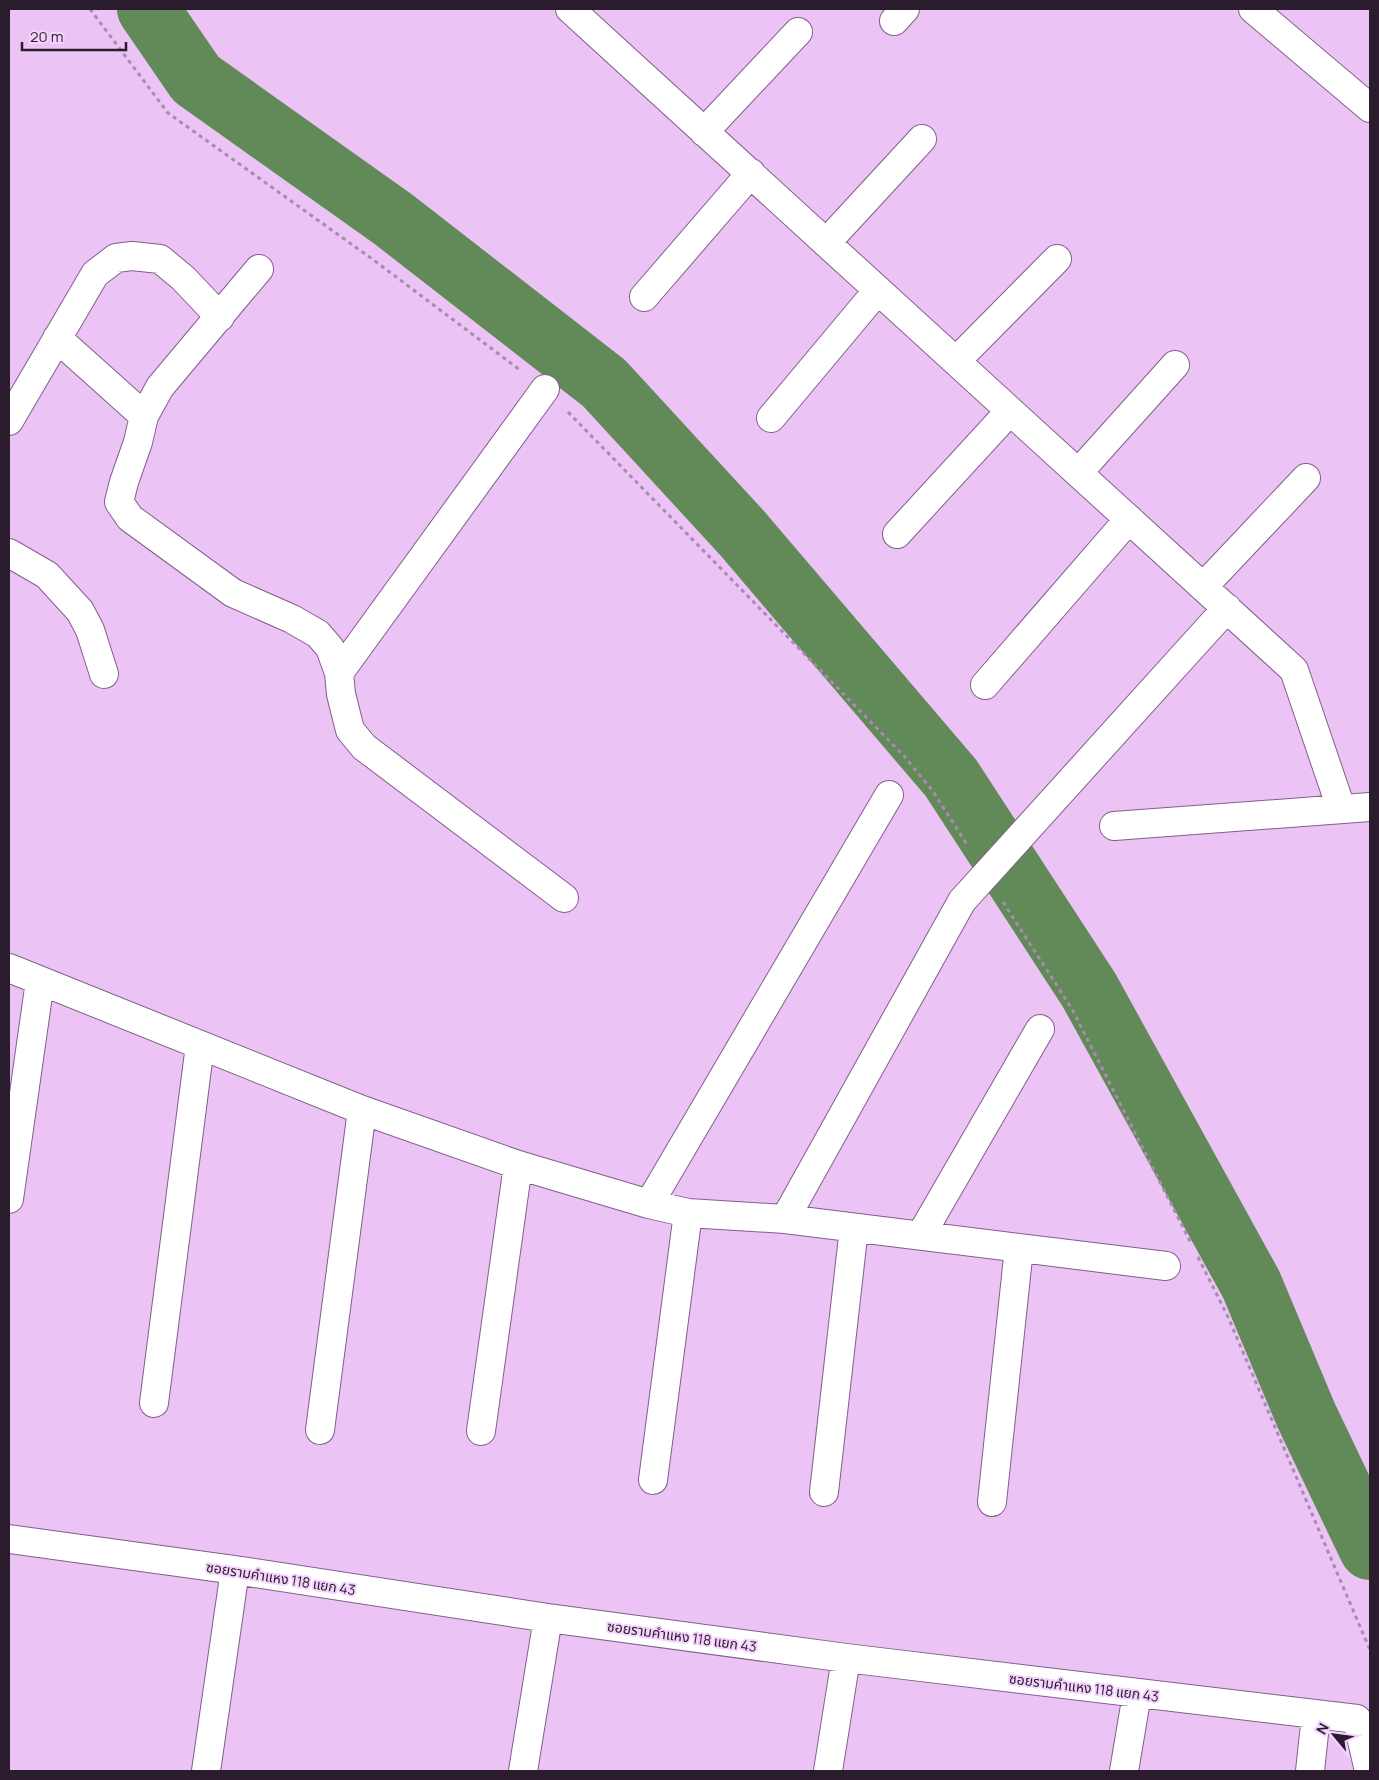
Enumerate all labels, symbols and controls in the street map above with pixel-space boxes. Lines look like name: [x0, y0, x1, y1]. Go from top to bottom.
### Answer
scale bar: [22, 20, 126, 52]
text: 20 m: [30, 26, 63, 47]
street label: ซอยรามคำแหง 118 แยก 43: [205, 1557, 357, 1599]
street label: ซอยรามคำแหง 118 แยก 43: [606, 1616, 758, 1656]
street label: ซอยรามคำแหง 118 แยก 43: [1008, 1668, 1160, 1706]
north arrow: [1309, 1710, 1359, 1760]
text: N: [1311, 1719, 1333, 1737]

